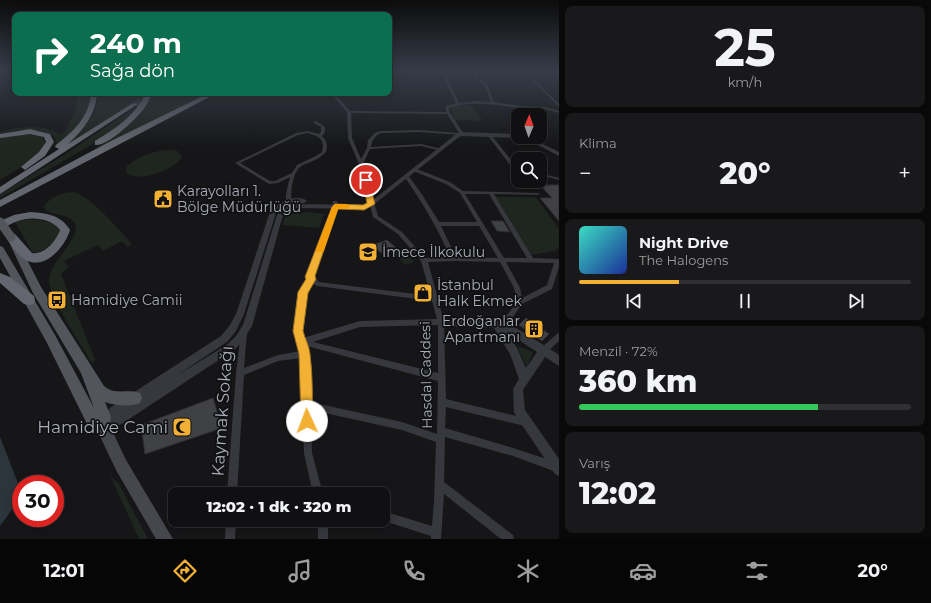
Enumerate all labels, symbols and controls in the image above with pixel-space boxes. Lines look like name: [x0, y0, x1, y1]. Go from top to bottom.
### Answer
text: 25: [714, 16, 776, 79]
text: 240 m: [90, 26, 182, 60]
icon: right: [24, 28, 76, 80]
text: Sağa dön: [90, 60, 175, 82]
text: km/h: [728, 74, 762, 90]
north arrow: [511, 108, 547, 144]
map controls: [511, 108, 547, 188]
text: Klima: [579, 135, 617, 151]
button: search: [511, 152, 547, 188]
text: 20°: [719, 155, 771, 192]
text: −: [579, 160, 592, 187]
text: +: [898, 160, 911, 187]
pin: [349, 163, 383, 197]
icon: arrive: [355, 169, 377, 191]
place label: Karayolları 1. Bölge Müdürlüğü: [177, 182, 301, 216]
public building icon: Karayolları 1. Bölge Müdürlüğü: [152, 188, 174, 210]
text: Night Drive: [639, 233, 729, 252]
school or university icon: İmece İlkokulu: [357, 241, 379, 263]
place label: İmece İlkokulu: [382, 243, 485, 261]
text: The Halogens: [639, 252, 728, 268]
place label: İstanbul Halk Ekmek: [437, 276, 522, 310]
shop icon: İstanbul Halk Ekmek: [412, 282, 434, 304]
bus stop icon: Hamidiye Camii: [46, 289, 68, 311]
icon: previous: [623, 290, 645, 312]
icon: pause: [734, 290, 756, 312]
icon: next: [845, 290, 867, 312]
place label: Hamidiye Camii: [71, 291, 182, 309]
place label: Erdoğanlar Apartmanı: [442, 312, 520, 346]
building icon: Erdoğanlar Apartmanı: [523, 318, 545, 340]
street label: Hasdal Caddesi: [416, 321, 436, 429]
text: Menzil · 72%: [579, 343, 658, 359]
street label: Kaymak Sokağı: [207, 345, 237, 477]
text: 360 km: [579, 363, 697, 400]
position arrow: [286, 400, 328, 442]
mosque icon: Hamidiye Cami: [171, 416, 193, 438]
place label: Hamidiye Cami: [37, 417, 168, 437]
text: Varış: [579, 455, 610, 471]
speed limit sign: 30: [12, 475, 64, 527]
text: 12:02: [579, 475, 656, 512]
text: 12:02 · 1 dk · 320 m: [207, 497, 351, 516]
icon: directions: [171, 557, 199, 585]
icon: music: [286, 557, 314, 585]
icon: phone: [400, 557, 428, 585]
icon: climate: [514, 557, 542, 585]
icon: car: [629, 557, 657, 585]
icon: filters: [743, 557, 771, 585]
text: 12:01: [43, 560, 85, 582]
text: 20°: [857, 560, 888, 582]

